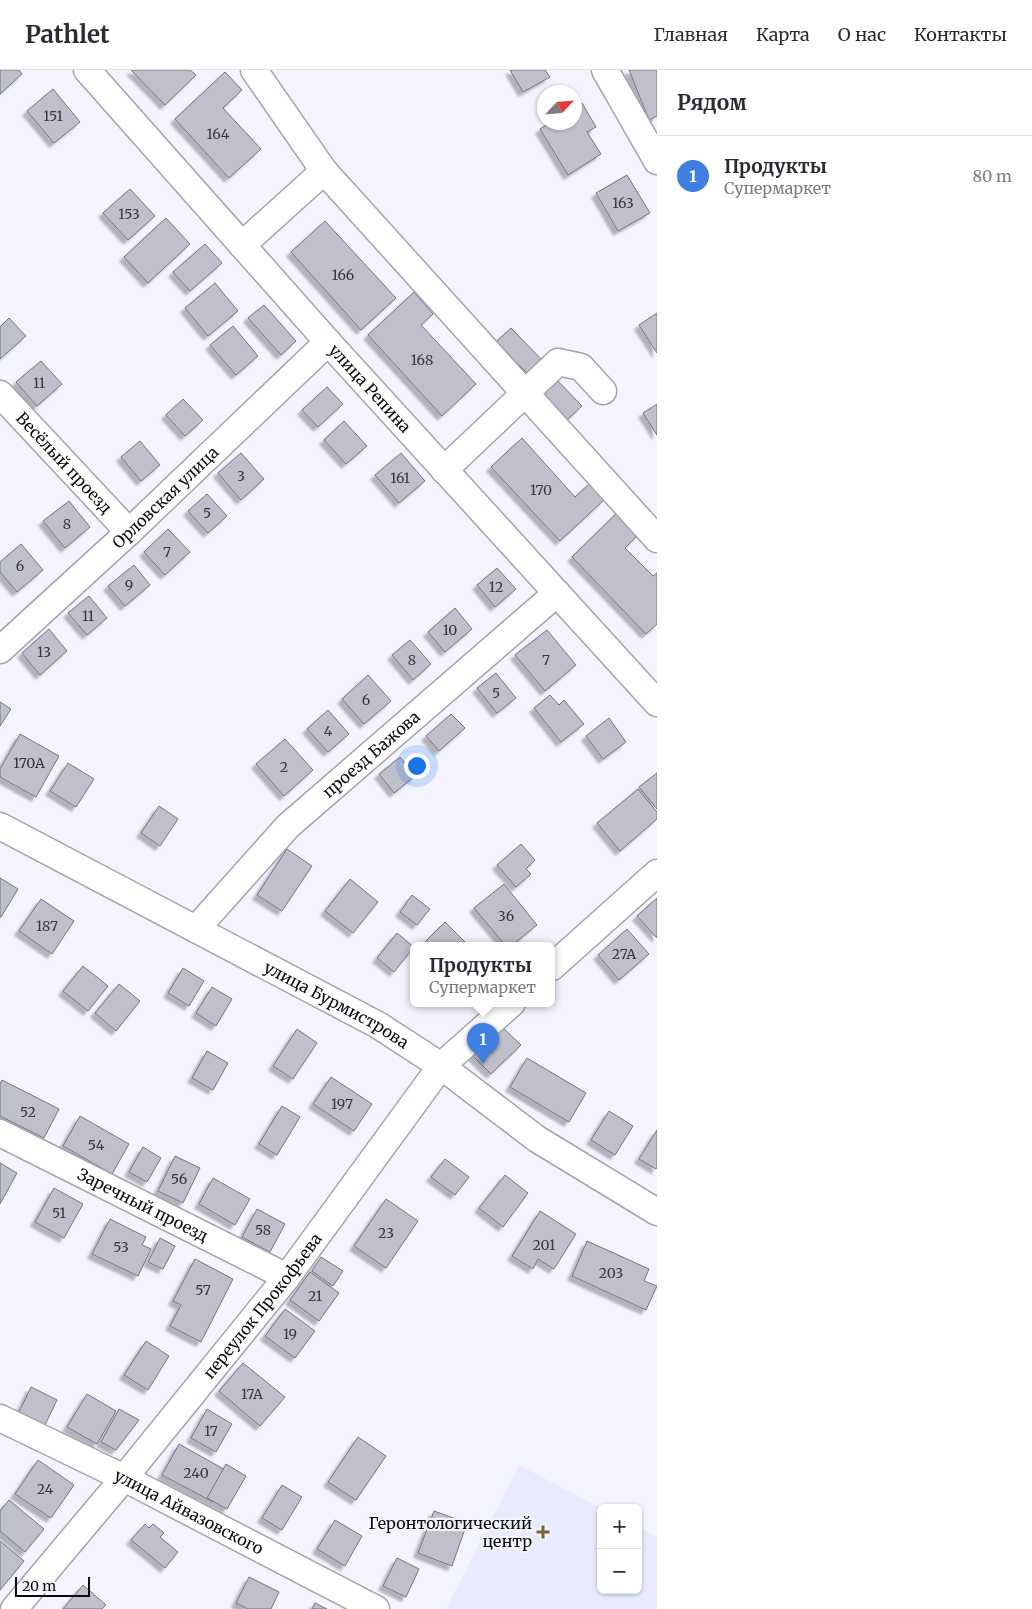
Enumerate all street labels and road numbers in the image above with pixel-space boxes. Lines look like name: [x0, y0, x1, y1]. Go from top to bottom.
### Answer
street label: улица Репина: [325, 340, 416, 437]
street label: Весёлый проезд: [12, 408, 116, 517]
street label: Орловская улица: [108, 442, 223, 552]
street label: проезд Бажова: [318, 706, 424, 802]
street label: улица Бурмистрова: [261, 957, 413, 1053]
street label: Заречный проезд: [74, 1164, 212, 1246]
street label: переулок Прокофьева: [199, 1229, 326, 1383]
street label: улица Айвазовского: [111, 1465, 267, 1559]

